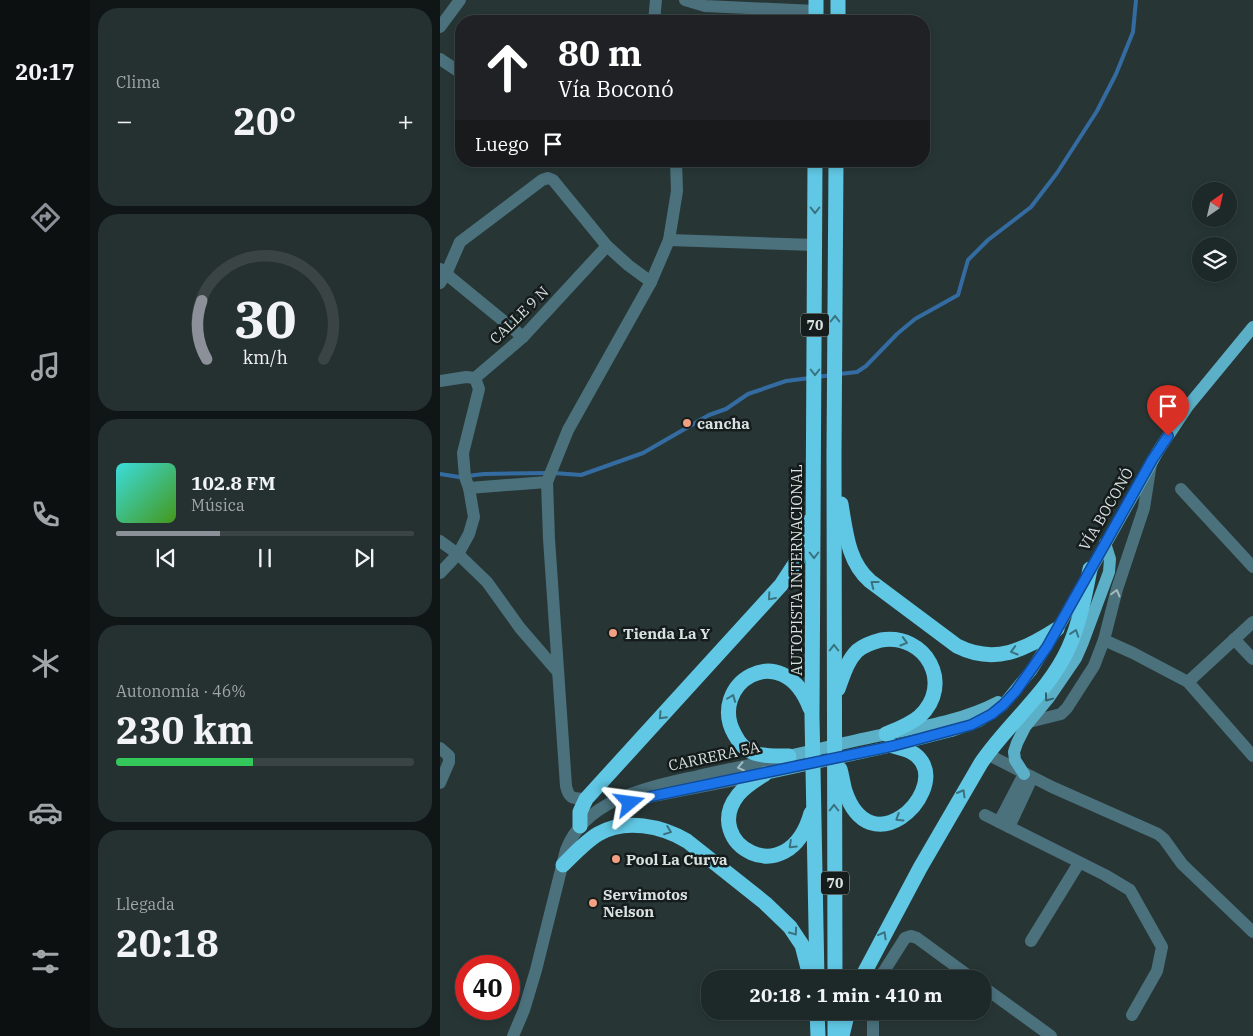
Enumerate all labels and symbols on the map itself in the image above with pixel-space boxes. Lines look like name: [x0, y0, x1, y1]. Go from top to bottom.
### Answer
north arrow: [1192, 182, 1238, 228]
one-way arrow: [810, 206, 820, 214]
street label: CALLE 9 N: [485, 282, 553, 348]
road number: 70: [801, 314, 829, 336]
one-way arrow: [830, 315, 840, 322]
one-way arrow: [810, 369, 820, 377]
pin: [1147, 385, 1189, 436]
place label: cancha: [697, 414, 750, 433]
marker: cancha: [681, 417, 693, 429]
street label: AUTOPISTA INTERNACIONAL: [787, 464, 806, 676]
street label: VÍA BOCONÓ: [1075, 464, 1137, 554]
one-way arrow: [809, 551, 819, 559]
one-way arrow: [871, 581, 880, 590]
one-way arrow: [1110, 588, 1121, 597]
one-way arrow: [768, 591, 777, 600]
place label: Tienda La Y: [623, 624, 710, 643]
marker: Tienda La Y: [607, 627, 619, 639]
one-way arrow: [1069, 629, 1079, 637]
one-way arrow: [899, 637, 907, 647]
one-way arrow: [829, 644, 839, 652]
one-way arrow: [1011, 645, 1019, 655]
one-way arrow: [1045, 692, 1054, 702]
one-way arrow: [726, 694, 736, 703]
one-way arrow: [659, 711, 668, 720]
street label: CARRERA 5A: [667, 737, 762, 775]
one-way arrow: [737, 761, 745, 771]
position arrow: [603, 776, 655, 828]
one-way arrow: [956, 790, 966, 799]
one-way arrow: [829, 803, 839, 811]
one-way arrow: [895, 812, 904, 822]
one-way arrow: [663, 825, 672, 835]
one-way arrow: [789, 839, 798, 848]
place label: Pool La Curva: [626, 850, 728, 869]
marker: Pool La Curva: [610, 853, 622, 865]
road number: 70: [821, 871, 849, 894]
place label: Servimotos Nelson: [603, 885, 688, 921]
marker: Servimotos Nelson: [587, 897, 599, 909]
one-way arrow: [788, 926, 797, 936]
one-way arrow: [877, 932, 887, 941]
speed limit sign: 40: [455, 955, 520, 1020]

